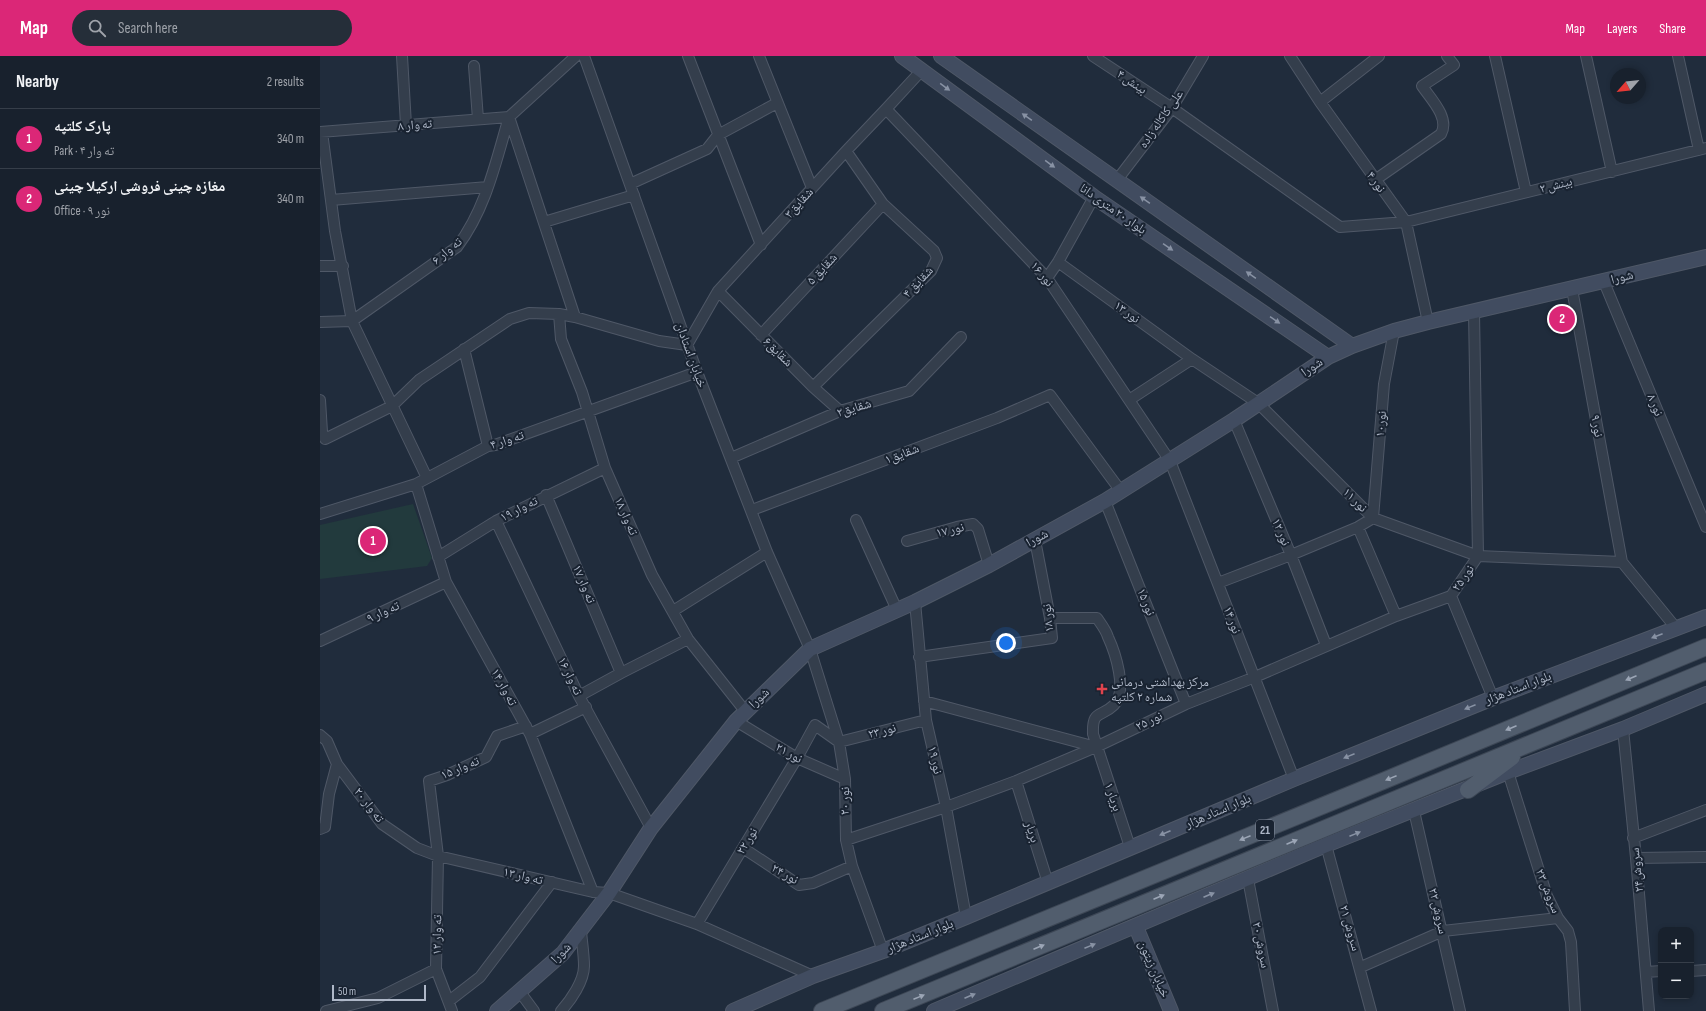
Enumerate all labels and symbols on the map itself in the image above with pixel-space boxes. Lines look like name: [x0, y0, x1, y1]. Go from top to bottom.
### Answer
street label: بینش ۴: [1114, 66, 1150, 98]
north arrow: [1610, 68, 1646, 104]
one-way arrow: [940, 83, 950, 91]
street label: علی کاکاله زاده: [1135, 86, 1187, 151]
one-way arrow: [1022, 113, 1032, 121]
street label: ته وار ۸: [397, 116, 433, 134]
one-way arrow: [1045, 160, 1055, 168]
street label: نور ۴: [1363, 168, 1389, 196]
street label: بینش ۲: [1538, 173, 1574, 197]
street label: بلوار ۲۰ متری دانا: [1076, 180, 1150, 238]
street label: شقایق۳: [781, 184, 817, 222]
one-way arrow: [1140, 196, 1150, 204]
street label: ته وار ۶: [429, 234, 465, 268]
one-way arrow: [1162, 243, 1173, 251]
street label: شقایق ۵: [803, 250, 841, 288]
street label: نور ۱۶: [1027, 258, 1057, 290]
street label: شقایق ۴: [899, 263, 937, 301]
street label: شورا: [1609, 266, 1635, 288]
one-way arrow: [1246, 271, 1256, 279]
street label: نور ۱۳: [1111, 297, 1143, 327]
pin: 2: [1549, 304, 1575, 334]
one-way arrow: [1270, 316, 1280, 324]
street label: خیابان استادان: [672, 320, 710, 390]
street label: شقایق۶: [760, 334, 796, 370]
street label: شورا: [1298, 354, 1326, 380]
street label: نور ۸: [1643, 391, 1667, 419]
street label: شقایق۲: [835, 395, 873, 421]
street label: نور۱۰: [1372, 410, 1390, 438]
street label: نور ۹: [1587, 413, 1607, 439]
street label: ته وار ۴: [488, 427, 526, 453]
street label: شقایق۱: [883, 440, 921, 468]
street label: نور ۱۱: [1339, 484, 1371, 516]
street label: ته وار ۱۹: [497, 493, 541, 525]
street label: ته وار ۱۸: [610, 494, 642, 538]
street label: نور ۱۲: [1268, 516, 1294, 548]
street label: نور ۱۷: [934, 519, 966, 541]
street label: شورا: [1023, 525, 1051, 551]
pin: 1: [360, 526, 386, 556]
street label: ته وار ۱۷: [569, 562, 599, 606]
street label: نور ۲۵: [1448, 562, 1478, 594]
street label: نور ۱۵: [1133, 586, 1159, 618]
street label: ته وار ۹: [364, 597, 402, 627]
street label: نور ۱۸: [1039, 603, 1057, 633]
street label: نور ۱۴: [1219, 604, 1245, 636]
your location: [996, 633, 1016, 653]
one-way arrow: [1650, 633, 1662, 639]
street label: ته وار ۱۶: [554, 654, 586, 698]
street label: ته وار ۱۴: [487, 665, 521, 709]
street label: بلوار استاد هژار: [1481, 668, 1554, 708]
place label: مرکز بهداشتی درمانی شماره ۲ کلتپه: [1111, 674, 1209, 705]
one-way arrow: [1626, 675, 1637, 681]
marker: مرکز بهداشتی درمانی شماره ۲ کلتپه: [1096, 683, 1108, 695]
street label: شورا: [745, 684, 773, 712]
one-way arrow: [1464, 704, 1475, 710]
street label: نور ۲۵: [1133, 708, 1165, 734]
street label: نور ۲۳: [866, 720, 898, 742]
one-way arrow: [1505, 726, 1517, 732]
street label: نور ۲۱: [773, 739, 805, 767]
street label: نور ۱۹: [924, 744, 946, 776]
street label: ته وار ۱۵: [438, 753, 482, 783]
one-way arrow: [1343, 754, 1355, 760]
one-way arrow: [1385, 776, 1397, 782]
street label: بریار ۱: [1101, 780, 1125, 814]
street label: ته وار ۲۰: [350, 784, 388, 826]
street label: نور ۲۰: [837, 787, 853, 815]
street label: بلوار استاد هژار: [1182, 790, 1253, 832]
street label: بریار: [1021, 818, 1043, 845]
road number: 21: [1256, 820, 1274, 840]
street label: نور ۲۲: [733, 825, 761, 857]
one-way arrow: [1159, 830, 1170, 836]
one-way arrow: [1349, 831, 1361, 837]
one-way arrow: [1238, 835, 1250, 841]
one-way arrow: [1287, 839, 1298, 845]
street label: سروش۲۴: [1627, 847, 1647, 893]
street label: نور ۲۴: [769, 860, 801, 888]
street label: ته وار ۱۳: [502, 864, 545, 888]
street label: سروش ۲۳: [1532, 866, 1564, 916]
street label: سروش ۲۲: [1425, 886, 1451, 936]
one-way arrow: [1204, 892, 1216, 898]
one-way arrow: [1154, 894, 1165, 900]
street label: سروش ۲۱: [1336, 903, 1364, 953]
street label: ته وار ۱۲: [429, 915, 445, 955]
street label: بلوار استاد هژار: [884, 915, 955, 957]
street label: سروش ۲۰: [1249, 920, 1273, 970]
street label: خیابان زیتون: [1135, 938, 1173, 1000]
street label: شورا: [547, 939, 575, 967]
one-way arrow: [1084, 942, 1096, 948]
one-way arrow: [1034, 944, 1045, 950]
scale bar: [332, 983, 426, 1002]
one-way arrow: [964, 992, 976, 998]
one-way arrow: [913, 993, 925, 999]

